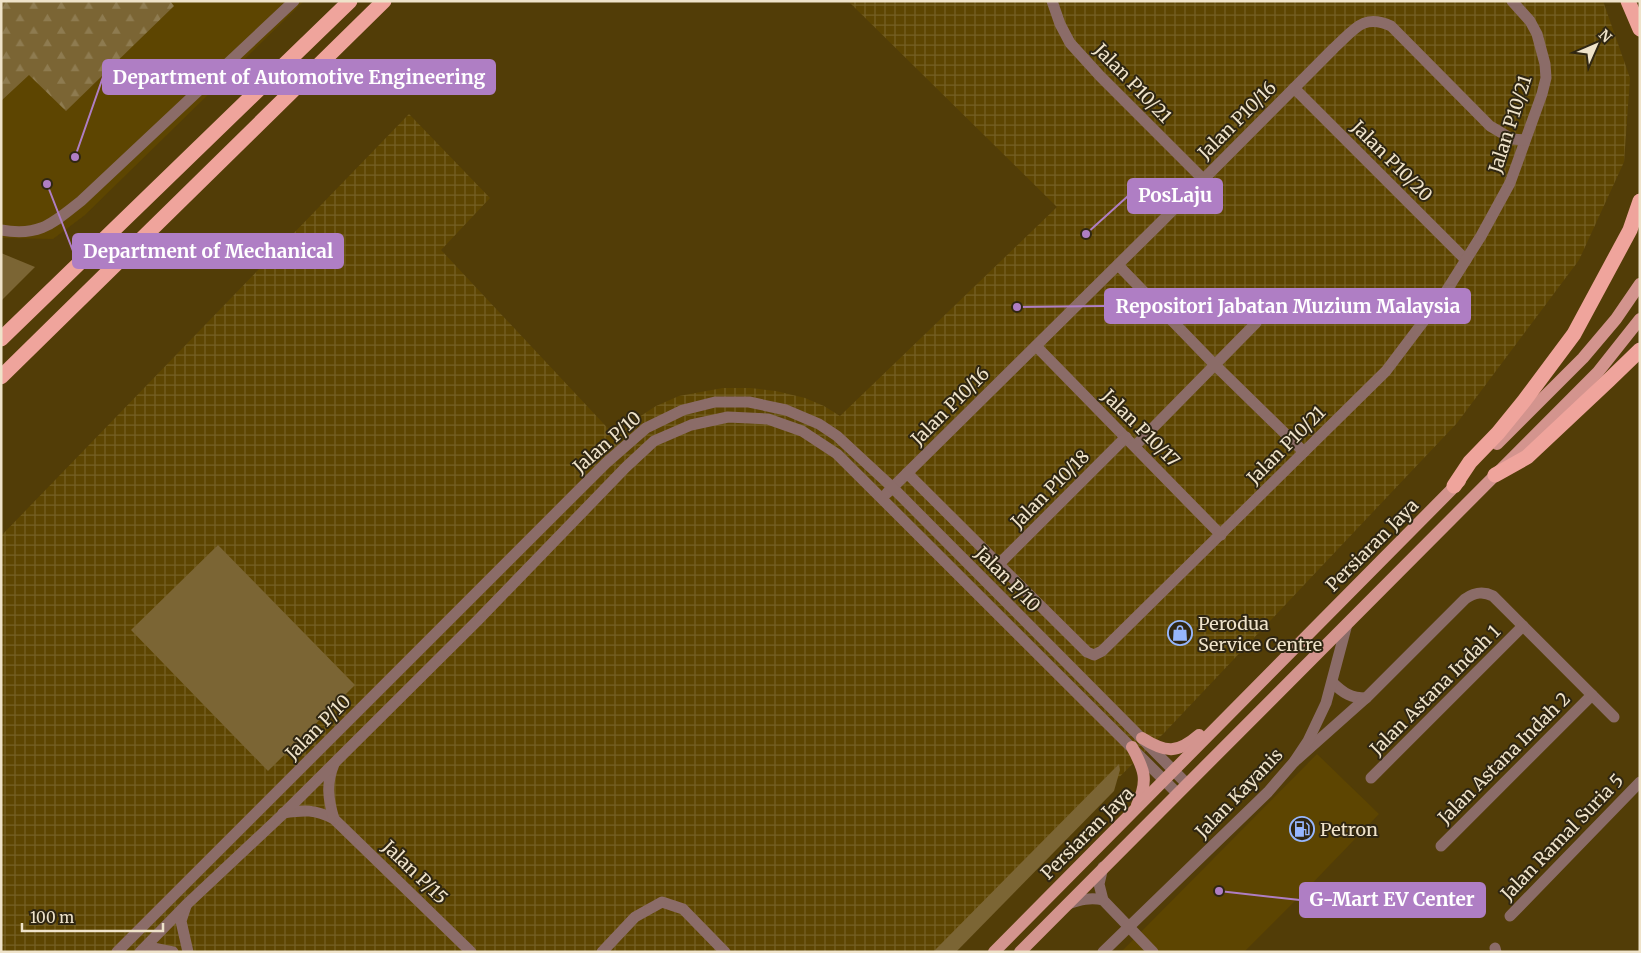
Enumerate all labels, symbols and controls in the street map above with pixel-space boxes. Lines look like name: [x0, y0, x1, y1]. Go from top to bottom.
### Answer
north arrow: [1571, 20, 1621, 70]
text: N: [1595, 26, 1615, 46]
street label: Jalan P10/21: [1089, 38, 1177, 128]
callout: Department of Automotive Engineering: [103, 60, 495, 94]
text: Department of Automotive Engineering: [113, 65, 486, 89]
street label: Jalan P10/21: [1483, 72, 1537, 177]
street label: Jalan P10/16: [1192, 76, 1281, 165]
street label: Jalan P10/20: [1346, 115, 1437, 206]
callout: PosLaju: [1128, 179, 1222, 213]
text: PosLaju: [1138, 183, 1212, 207]
callout: Department of Mechanical: [73, 234, 343, 268]
text: Department of Mechanical: [83, 239, 333, 263]
callout: Repositori Jabatan Muzium Malaysia: [1105, 289, 1470, 323]
text: Repositori Jabatan Muzium Malaysia: [1116, 294, 1461, 318]
street label: Jalan P10/16: [905, 362, 994, 451]
street label: Jalan P10/17: [1097, 384, 1185, 472]
street label: Jalan P10/21: [1241, 401, 1330, 490]
street label: Jalan P/10: [567, 406, 646, 479]
street label: Jalan P10/18: [1005, 445, 1094, 534]
street label: Persiaran Jaya: [1321, 494, 1423, 596]
street label: Jalan P/10: [970, 541, 1045, 616]
place label: Perodua Service Centre: [1198, 612, 1322, 656]
shop icon: Perodua Service Centre: [1167, 620, 1193, 646]
street label: Jalan Astana Indah 1: [1364, 620, 1505, 761]
street label: Jalan Astana Indah 2: [1432, 687, 1575, 830]
street label: Jalan P/10: [280, 690, 355, 765]
street label: Jalan Kayanis: [1190, 743, 1288, 843]
street label: Jalan Ramal Suria 5: [1495, 769, 1628, 906]
street label: Persiaran Jaya: [1036, 782, 1138, 884]
fuel station icon: Petron: [1289, 816, 1315, 842]
place label: Petron: [1320, 818, 1378, 841]
street label: Jalan P/15: [377, 835, 453, 909]
callout: G-Mart EV Center: [1300, 883, 1485, 917]
text: G-Mart EV Center: [1309, 887, 1475, 911]
scale bar: [22, 900, 164, 932]
text: 100 m: [30, 908, 74, 927]

